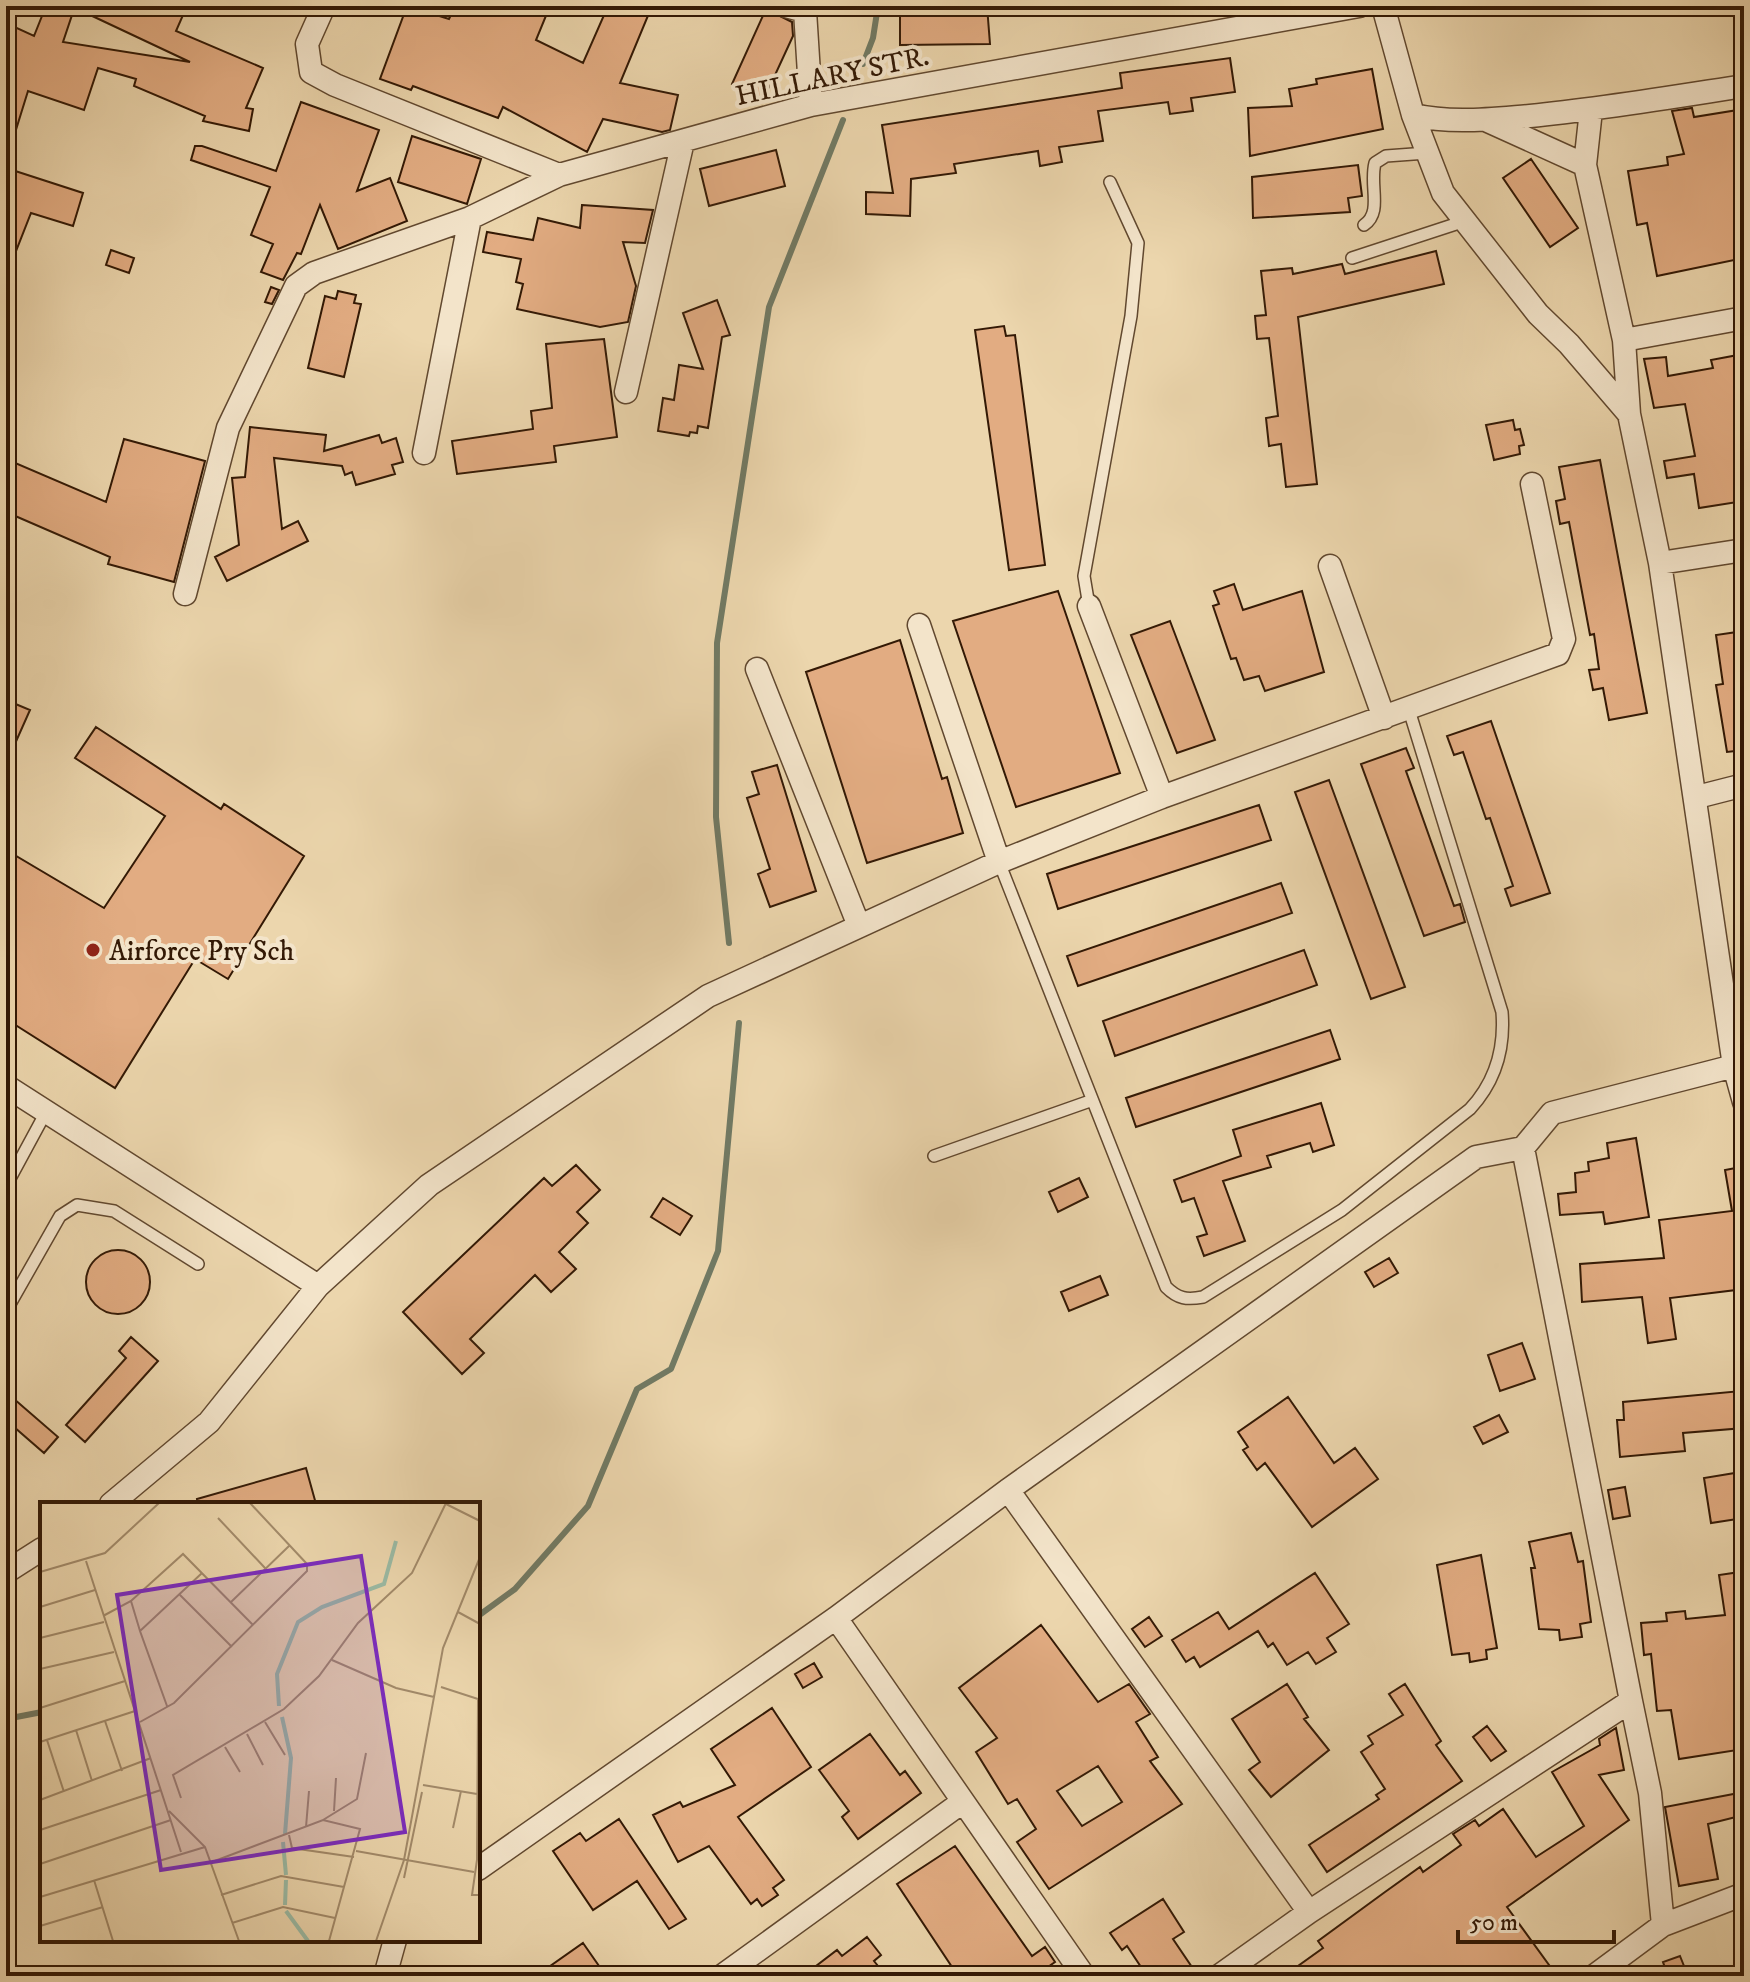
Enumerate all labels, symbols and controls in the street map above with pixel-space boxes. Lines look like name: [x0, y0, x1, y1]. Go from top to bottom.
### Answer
street label: HILLARY STR.: [732, 39, 932, 114]
place label: Airforce Pry Sch: [109, 934, 294, 969]
marker: Airforce Pry Sch: [84, 941, 102, 959]
inset map: [40, 1502, 480, 1942]
scale bar: [1458, 1894, 1614, 1944]
text: 50 m: [1470, 1908, 1518, 1938]

